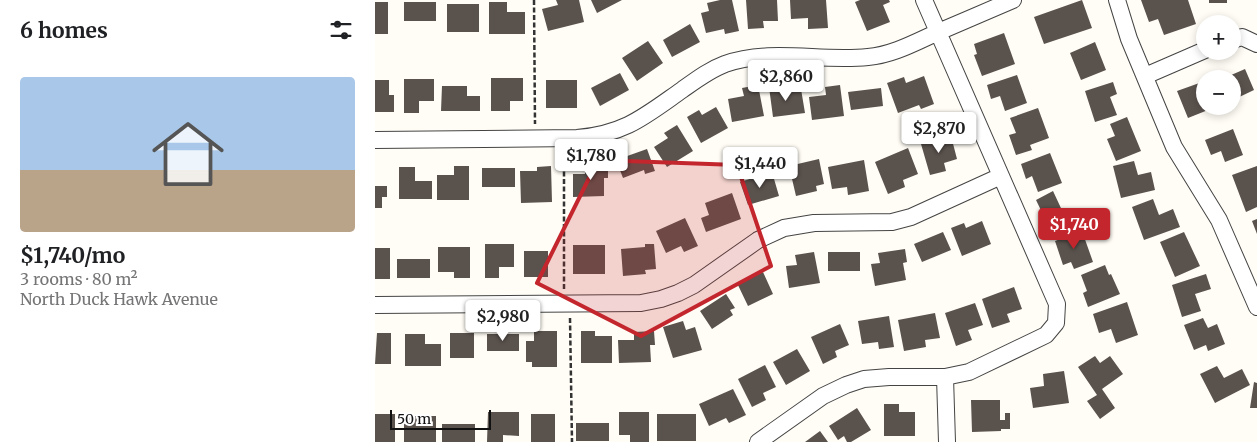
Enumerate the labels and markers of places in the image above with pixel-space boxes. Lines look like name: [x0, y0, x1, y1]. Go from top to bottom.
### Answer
pin: $2,860: [745, 59, 827, 102]
pin: $2,870: [898, 112, 980, 154]
pin: $1,780: [550, 138, 632, 181]
pin: $1,440: [719, 146, 801, 189]
pin: $1,740: [1033, 208, 1115, 250]
pin: $2,980: [462, 300, 544, 342]

